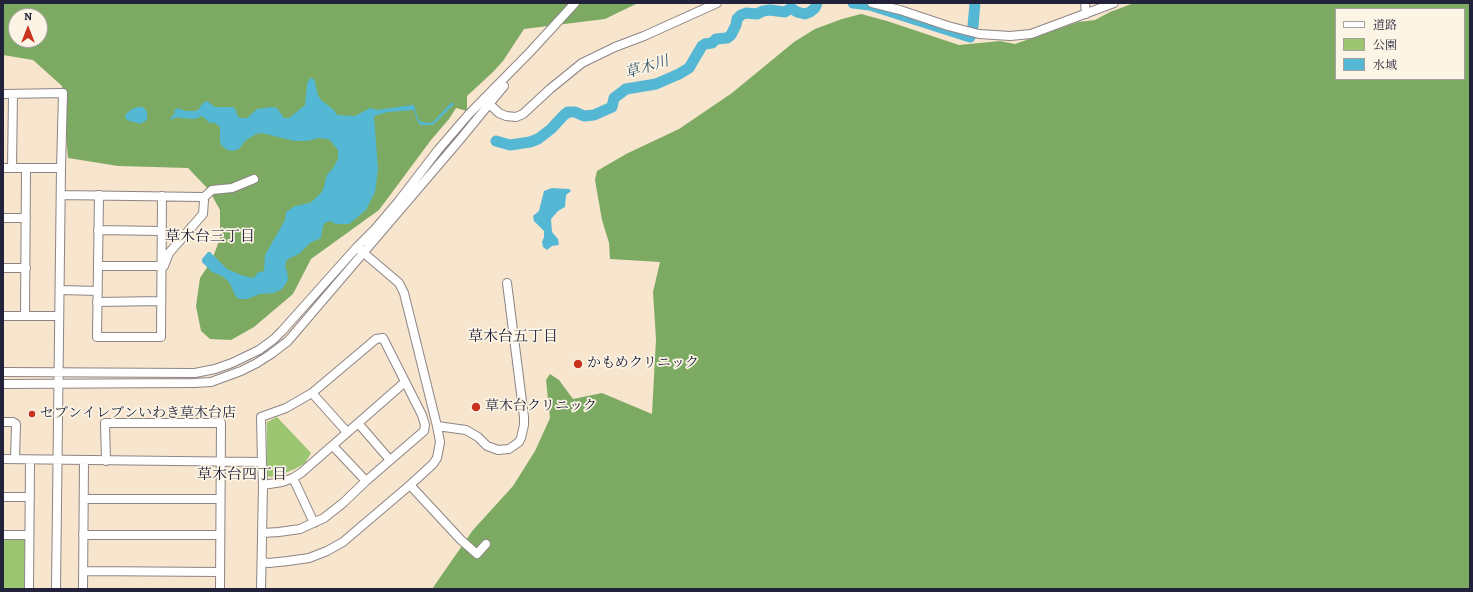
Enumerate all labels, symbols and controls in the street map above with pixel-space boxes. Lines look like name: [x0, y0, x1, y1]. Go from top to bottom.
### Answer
north arrow: [8, 8, 48, 48]
legend: [1335, 8, 1465, 80]
text: N: [24, 9, 32, 24]
text: 道路: [1373, 17, 1397, 33]
text: 公園: [1373, 37, 1397, 53]
water label: 草木川: [623, 53, 671, 83]
text: 水域: [1373, 57, 1397, 73]
district label: 草木台三丁目: [165, 228, 255, 246]
district label: 草木台五丁目: [468, 328, 558, 346]
place label: かもめクリニック: [587, 356, 699, 372]
marker: かもめクリニック: [572, 358, 584, 370]
place label: 草木台クリニック: [485, 399, 597, 415]
marker: 草木台クリニック: [470, 401, 482, 413]
place label: セブンイレブンいわき草木台店: [40, 406, 236, 422]
marker: セブンイレブンいわき草木台店: [27, 409, 37, 419]
district label: 草木台四丁目: [197, 466, 287, 484]

